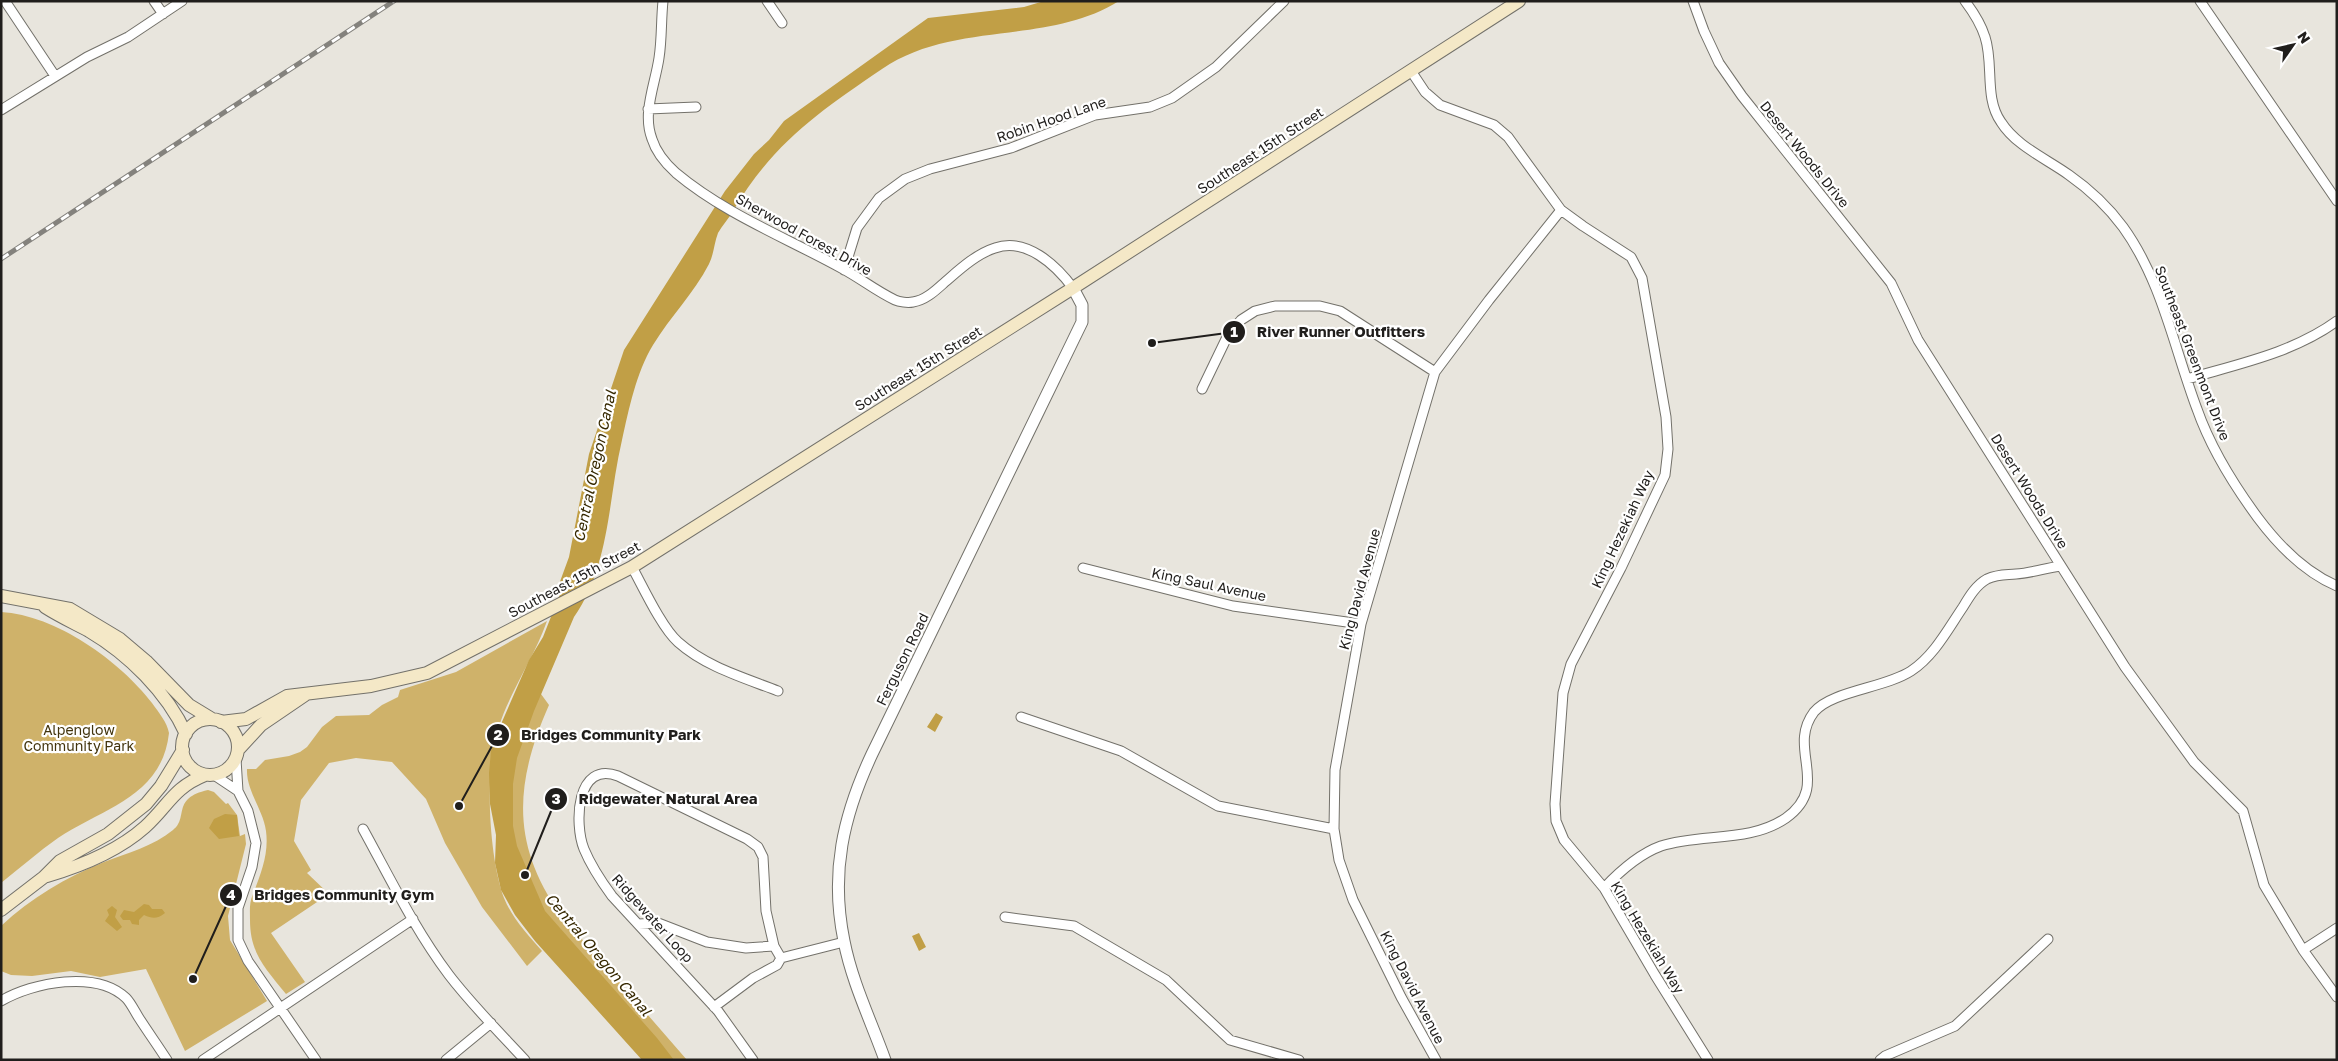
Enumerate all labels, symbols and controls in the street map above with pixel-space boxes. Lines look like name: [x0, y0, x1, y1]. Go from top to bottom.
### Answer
north arrow: [2268, 20, 2318, 70]
text: N: [2294, 28, 2314, 47]
street label: Robin Hood Lane: [994, 92, 1108, 146]
street label: Desert Woods Drive: [1757, 97, 1853, 211]
street label: Southeast 15th Street: [1194, 103, 1326, 197]
street label: Sherwood Forest Drive: [733, 190, 875, 278]
street label: Southeast Greenmont Drive: [2152, 263, 2234, 443]
callout: River Runner Outfitters: [1221, 317, 1435, 347]
street label: Southeast 15th Street: [851, 322, 985, 414]
text: 1: [1230, 322, 1238, 340]
text: River Runner Outfitters: [1257, 322, 1425, 340]
water label: Central Oregon Canal: [569, 387, 620, 544]
street label: Desert Woods Drive: [1988, 430, 2072, 552]
street label: King Hezekiah Way: [1587, 467, 1657, 591]
street label: King David Avenue: [1335, 527, 1383, 651]
street label: Southeast 15th Street: [505, 537, 643, 621]
street label: King Saul Avenue: [1150, 564, 1268, 604]
street label: Ferguson Road: [872, 610, 932, 708]
callout: Bridges Community Park: [486, 720, 711, 750]
park label: Alpenglow Community Park: [23, 721, 135, 754]
text: 2: [493, 725, 503, 743]
text: Bridges Community Park: [521, 725, 701, 743]
callout: Ridgewater Natural Area: [543, 784, 767, 814]
text: 3: [551, 789, 561, 807]
text: Ridgewater Natural Area: [579, 789, 758, 807]
street label: Ridgewater Loop: [609, 870, 697, 966]
street label: King Hezekiah Way: [1608, 878, 1688, 996]
callout: Bridges Community Gym: [219, 880, 444, 910]
text: 4: [226, 885, 236, 903]
text: Bridges Community Gym: [254, 885, 434, 903]
water label: Central Oregon Canal: [542, 889, 656, 1021]
street label: King David Avenue: [1377, 928, 1449, 1046]

